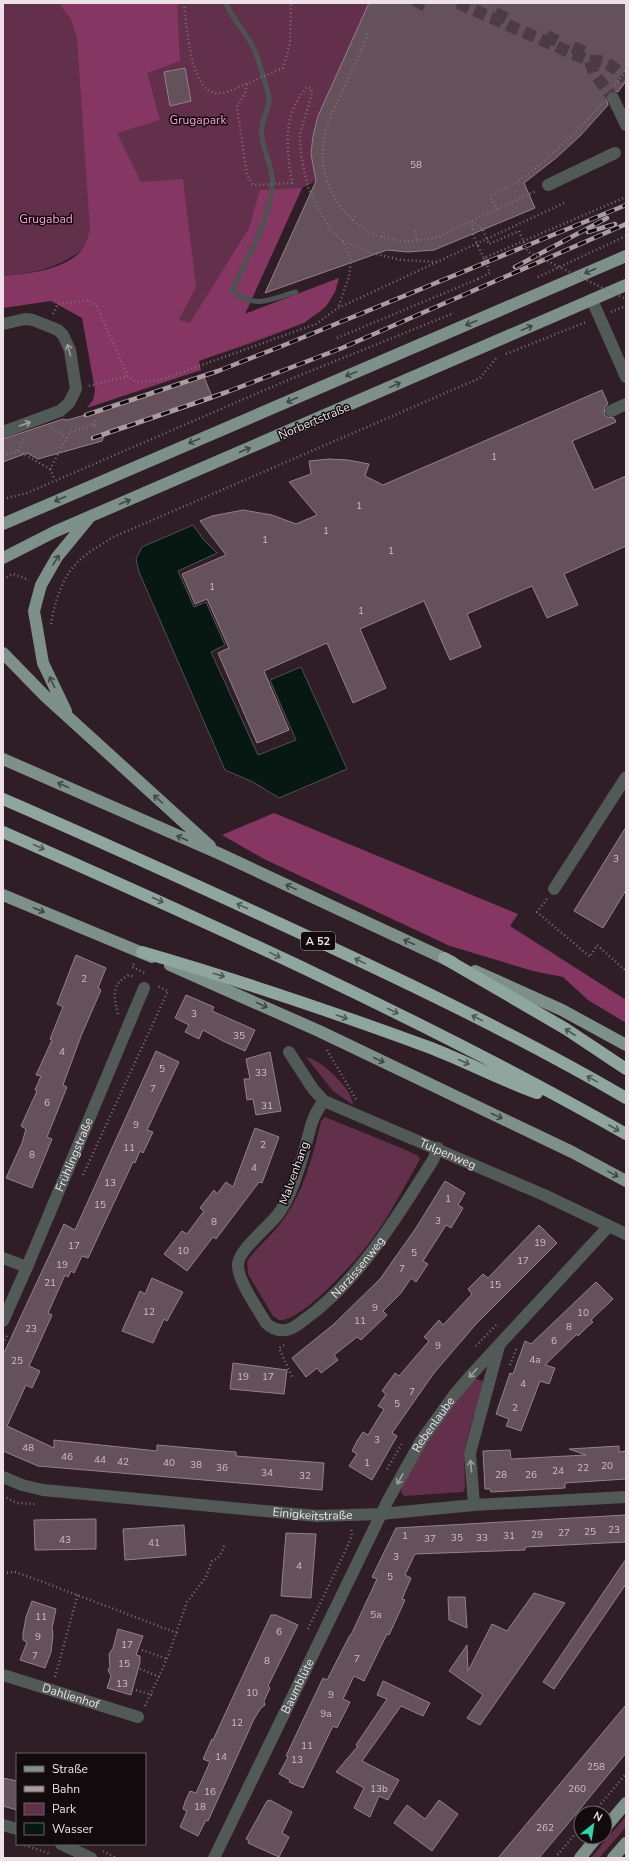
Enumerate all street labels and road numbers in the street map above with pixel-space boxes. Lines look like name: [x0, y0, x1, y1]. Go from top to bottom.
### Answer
street label: Norbertstraße: [276, 399, 352, 443]
road number: A 52: [301, 932, 335, 950]
street label: Frühlingstraße: [52, 1115, 97, 1194]
street label: Tulpenweg: [417, 1135, 479, 1173]
street label: Malvenhang: [275, 1139, 313, 1207]
street label: Narzissenweg: [327, 1233, 389, 1302]
street label: Rebenlaube: [408, 1394, 458, 1455]
street label: Einigkeitstraße: [272, 1504, 353, 1524]
street label: Baumblüte: [277, 1656, 318, 1716]
street label: Dahlienhof: [40, 1680, 102, 1713]

